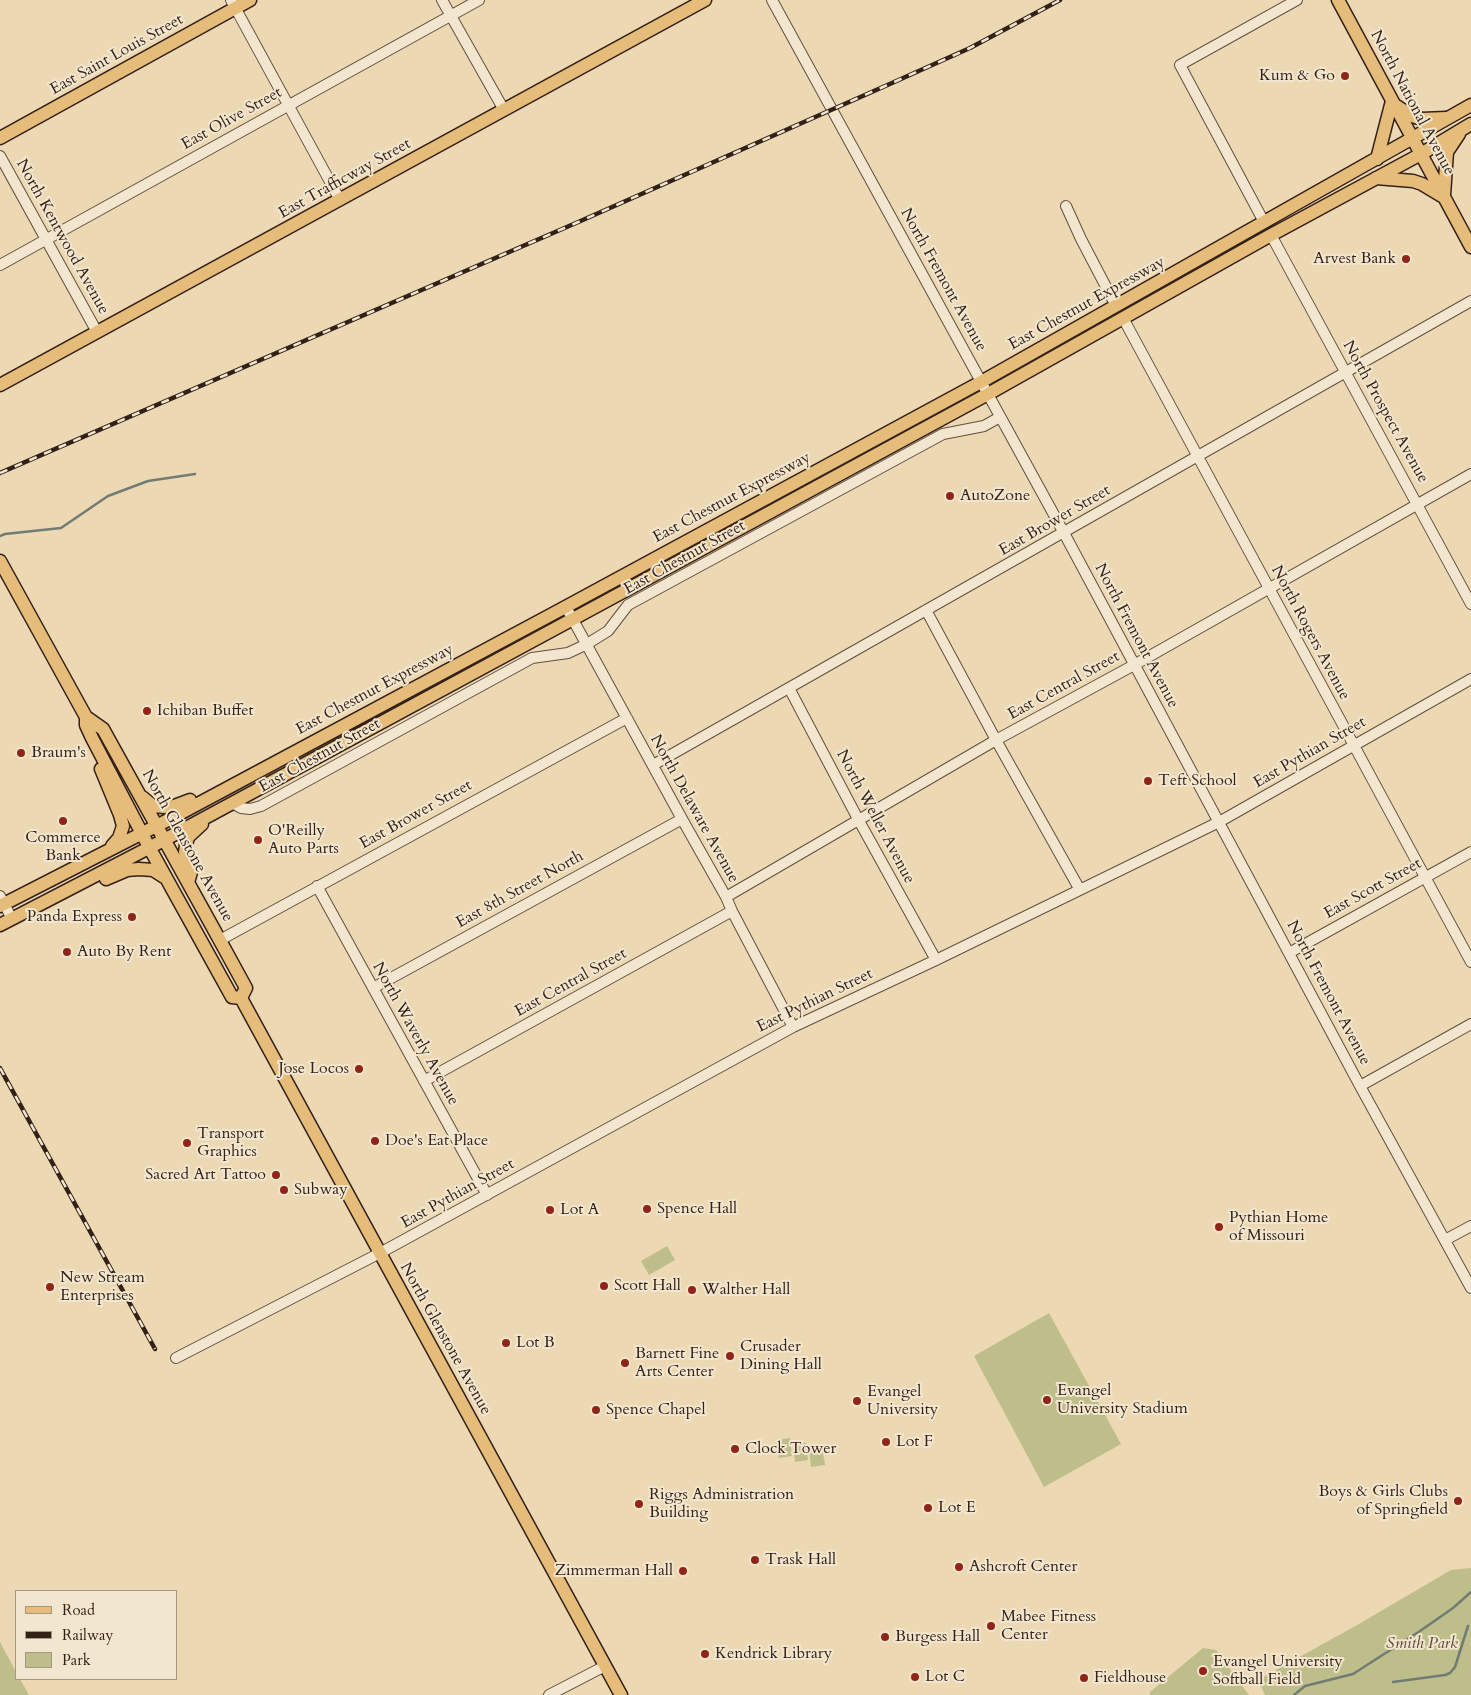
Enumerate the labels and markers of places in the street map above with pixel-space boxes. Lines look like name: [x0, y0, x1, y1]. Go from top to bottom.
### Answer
place label: Kum & Go: [1259, 66, 1335, 86]
marker: Kum & Go: [1339, 70, 1351, 82]
place label: Arvest Bank: [1313, 249, 1396, 269]
marker: Arvest Bank: [1400, 253, 1412, 265]
place label: AutoZone: [960, 486, 1030, 506]
marker: AutoZone: [944, 490, 956, 502]
place label: Ichiban Buffet: [157, 701, 254, 721]
marker: Ichiban Buffet: [141, 705, 153, 717]
place label: Braum's: [31, 743, 86, 763]
marker: Braum's: [15, 747, 27, 759]
place label: Teft School: [1158, 771, 1237, 791]
marker: Teft School: [1142, 775, 1154, 787]
marker: Commerce Bank: [57, 815, 69, 827]
place label: O'Reilly Auto Parts: [268, 821, 339, 859]
place label: Commerce Bank: [25, 828, 101, 866]
marker: O'Reilly Auto Parts: [252, 834, 264, 846]
place label: Panda Express: [27, 907, 122, 927]
marker: Panda Express: [126, 911, 138, 923]
place label: Auto By Rent: [77, 942, 171, 962]
marker: Auto By Rent: [61, 946, 73, 958]
place label: Jose Locos: [278, 1059, 349, 1079]
marker: Jose Locos: [353, 1063, 365, 1075]
place label: Transport Graphics: [197, 1124, 264, 1162]
place label: Doe's Eat Place: [385, 1131, 488, 1151]
marker: Doe's Eat Place: [369, 1135, 381, 1147]
marker: Transport Graphics: [181, 1137, 193, 1149]
place label: Sacred Art Tattoo: [145, 1165, 266, 1185]
marker: Sacred Art Tattoo: [270, 1169, 282, 1181]
place label: Subway: [294, 1180, 348, 1200]
marker: Subway: [278, 1184, 290, 1196]
place label: Spence Hall: [657, 1199, 737, 1219]
place label: Lot A: [560, 1200, 599, 1220]
marker: Spence Hall: [641, 1203, 653, 1215]
marker: Lot A: [544, 1204, 556, 1216]
place label: Pythian Home of Missouri: [1229, 1208, 1328, 1246]
marker: Pythian Home of Missouri: [1213, 1221, 1225, 1233]
place label: New Stream Enterprises: [60, 1268, 145, 1306]
place label: Scott Hall: [614, 1276, 681, 1296]
marker: Scott Hall: [598, 1280, 610, 1292]
place label: Walther Hall: [702, 1280, 790, 1300]
marker: New Stream Enterprises: [44, 1281, 56, 1293]
marker: Walther Hall: [686, 1284, 698, 1296]
place label: Lot B: [516, 1333, 555, 1353]
marker: Lot B: [500, 1337, 512, 1349]
place label: Crusader Dining Hall: [740, 1337, 822, 1375]
place label: Barnett Fine Arts Center: [635, 1344, 719, 1382]
marker: Crusader Dining Hall: [724, 1350, 736, 1362]
marker: Barnett Fine Arts Center: [619, 1357, 631, 1369]
place label: Evangel University Stadium: [1057, 1381, 1188, 1419]
place label: Evangel University: [867, 1382, 938, 1420]
marker: Evangel University Stadium: [1041, 1394, 1053, 1406]
marker: Evangel University: [851, 1395, 863, 1407]
place label: Spence Chapel: [606, 1400, 706, 1420]
marker: Spence Chapel: [590, 1404, 602, 1416]
place label: Lot F: [896, 1432, 933, 1452]
marker: Lot F: [880, 1436, 892, 1448]
place label: Clock Tower: [745, 1439, 836, 1459]
marker: Clock Tower: [729, 1443, 741, 1455]
place label: Boys & Girls Clubs of Springfield: [1318, 1482, 1448, 1520]
place label: Riggs Administration Building: [649, 1485, 794, 1523]
marker: Boys & Girls Clubs of Springfield: [1452, 1495, 1464, 1507]
marker: Riggs Administration Building: [633, 1498, 645, 1510]
place label: Lot E: [938, 1498, 976, 1518]
marker: Lot E: [922, 1502, 934, 1514]
place label: Trask Hall: [765, 1550, 836, 1570]
marker: Trask Hall: [749, 1554, 761, 1566]
place label: Ashcroft Center: [969, 1557, 1077, 1577]
place label: Zimmerman Hall: [555, 1561, 673, 1581]
marker: Ashcroft Center: [953, 1561, 965, 1573]
marker: Zimmerman Hall: [677, 1565, 689, 1577]
place label: Mabee Fitness Center: [1001, 1607, 1096, 1645]
marker: Mabee Fitness Center: [985, 1620, 997, 1632]
place label: Burgess Hall: [895, 1627, 980, 1647]
marker: Burgess Hall: [879, 1631, 891, 1643]
place label: Kendrick Library: [715, 1644, 832, 1664]
marker: Kendrick Library: [699, 1648, 711, 1660]
place label: Evangel University Softball Field: [1213, 1652, 1343, 1690]
marker: Evangel University Softball Field: [1197, 1665, 1209, 1677]
place label: Lot C: [925, 1667, 965, 1687]
place label: Fieldhouse: [1094, 1668, 1166, 1688]
marker: Lot C: [909, 1671, 921, 1683]
marker: Fieldhouse: [1078, 1672, 1090, 1684]

